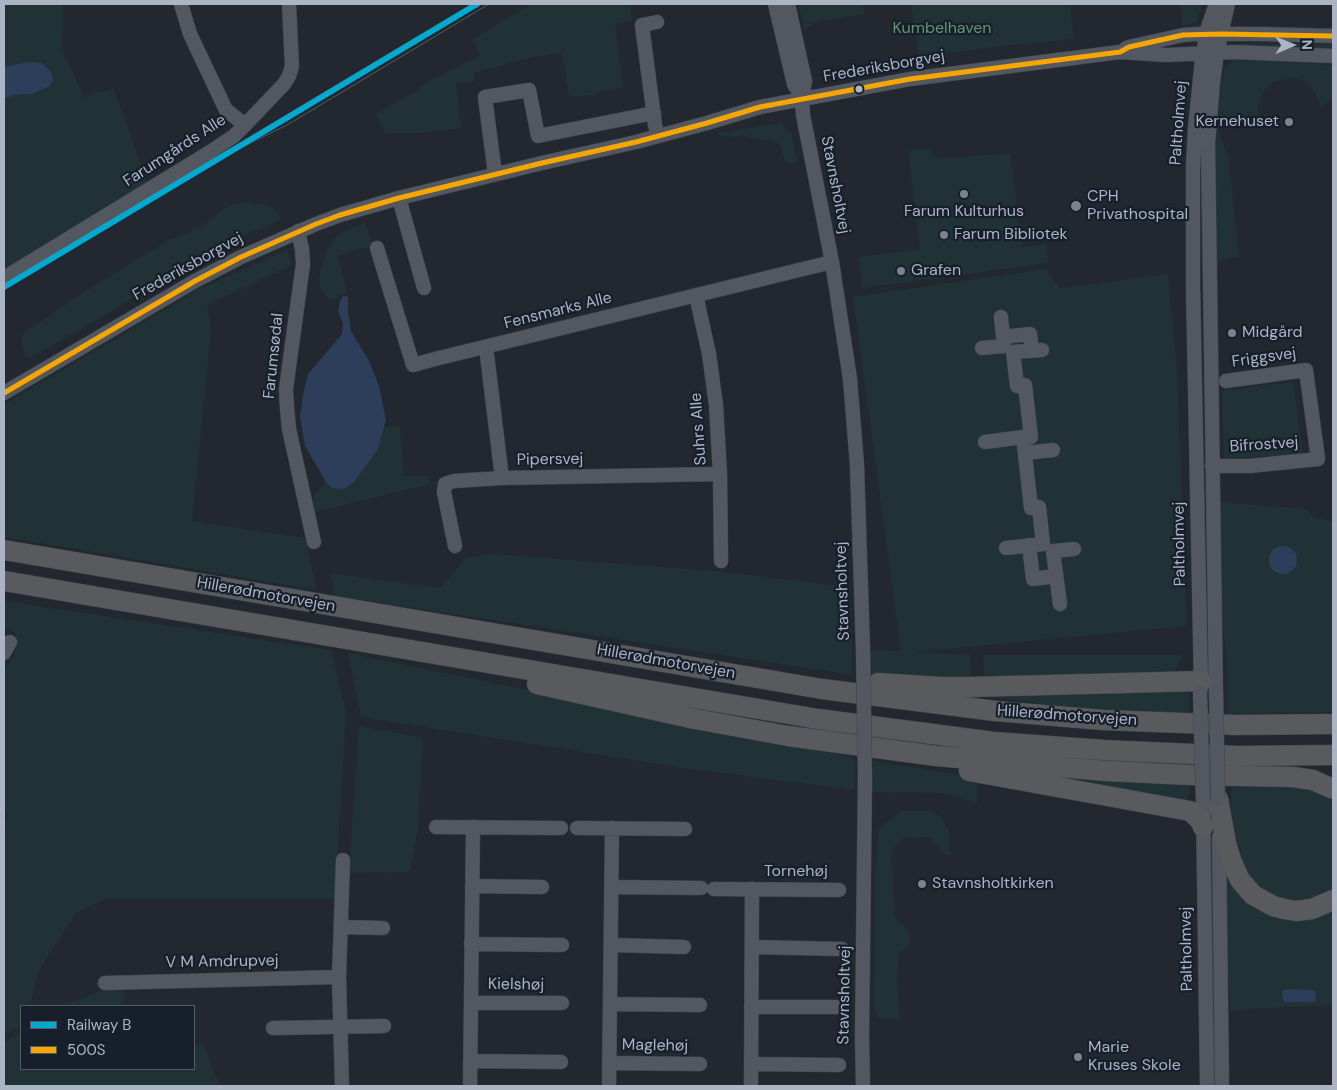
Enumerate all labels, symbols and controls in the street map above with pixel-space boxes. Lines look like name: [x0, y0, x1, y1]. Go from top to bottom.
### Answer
park label: Kumbelhaven: [892, 19, 992, 39]
north arrow: [1267, 20, 1317, 70]
text: N: [1298, 39, 1316, 50]
street label: Frederiksborgvej: [822, 47, 946, 87]
street label: Paltholmvej: [1166, 80, 1192, 166]
unlabelled marker: [854, 84, 864, 94]
street label: Farumgårds Alle: [120, 111, 230, 191]
place label: Kernehuset: [1195, 112, 1279, 132]
marker: Kernehuset: [1283, 116, 1295, 128]
street label: Stavnsholtvej: [816, 135, 854, 235]
place label: CPH Privathospital: [1087, 187, 1188, 225]
marker: Farum Kulturhus: [958, 188, 970, 200]
marker: CPH Privathospital: [1069, 199, 1083, 213]
place label: Farum Kulturhus: [904, 202, 1024, 222]
place label: Farum Bibliotek: [954, 225, 1068, 245]
street label: Frederiksborgvej: [130, 229, 246, 305]
marker: Farum Bibliotek: [938, 229, 950, 241]
place label: Grafen: [911, 261, 961, 281]
marker: Grafen: [895, 265, 907, 277]
street label: Fensmarks Alle: [502, 288, 614, 334]
street label: Farumsødal: [260, 312, 288, 400]
place label: Midgård: [1242, 323, 1303, 343]
marker: Midgård: [1226, 327, 1238, 339]
street label: Friggsvej: [1231, 344, 1297, 372]
street label: Suhrs Alle: [687, 392, 711, 466]
street label: Bifrostvej: [1229, 433, 1299, 457]
street label: Pipersvej: [516, 450, 584, 470]
street label: Paltholmvej: [1170, 501, 1190, 587]
street label: Stavnsholtvej: [832, 541, 854, 641]
street label: Hillerødmotorvejen: [195, 573, 337, 617]
street label: Hillerødmotorvejen: [595, 640, 737, 684]
street label: Hillerødmotorvejen: [996, 702, 1138, 730]
street label: Tornehøj: [764, 862, 828, 882]
place label: Stavnsholtkirken: [932, 874, 1054, 894]
marker: Stavnsholtkirken: [916, 878, 928, 890]
street label: Paltholmvej: [1177, 906, 1197, 992]
street label: Stavnsholtvej: [835, 945, 855, 1045]
street label: V M Amdrupvej: [165, 951, 279, 973]
street label: Kielshøj: [488, 975, 544, 995]
legend: [20, 1005, 195, 1070]
text: Railway B: [67, 1015, 131, 1035]
street label: Maglehøj: [622, 1036, 688, 1056]
place label: Marie Kruses Skole: [1088, 1038, 1181, 1076]
text: 500S: [67, 1040, 105, 1060]
marker: Marie Kruses Skole: [1072, 1051, 1084, 1063]

